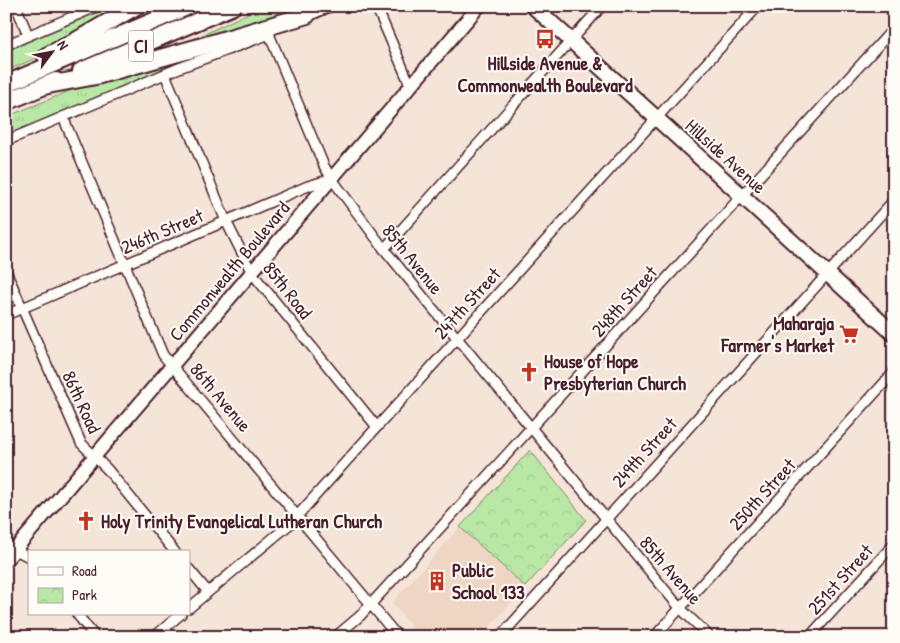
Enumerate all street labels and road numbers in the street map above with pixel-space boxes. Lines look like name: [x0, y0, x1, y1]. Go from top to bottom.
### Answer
road number: CI: [128, 30, 154, 61]
street label: Hillside Avenue: [680, 113, 772, 200]
street label: Commonwealth Boulevard: [163, 195, 296, 346]
street label: 246th Street: [117, 202, 207, 260]
street label: 85th Avenue: [377, 218, 450, 300]
street label: 85th Road: [257, 256, 319, 325]
street label: 248th Street: [585, 259, 663, 342]
street label: 247th Street: [428, 261, 507, 345]
street label: 86th Avenue: [184, 357, 258, 437]
street label: 86th Road: [56, 367, 108, 438]
street label: 249th Street: [606, 411, 683, 493]
street label: 250th Street: [723, 452, 802, 536]
street label: 85th Avenue: [634, 530, 708, 610]
street label: 251st Street: [801, 538, 879, 620]

